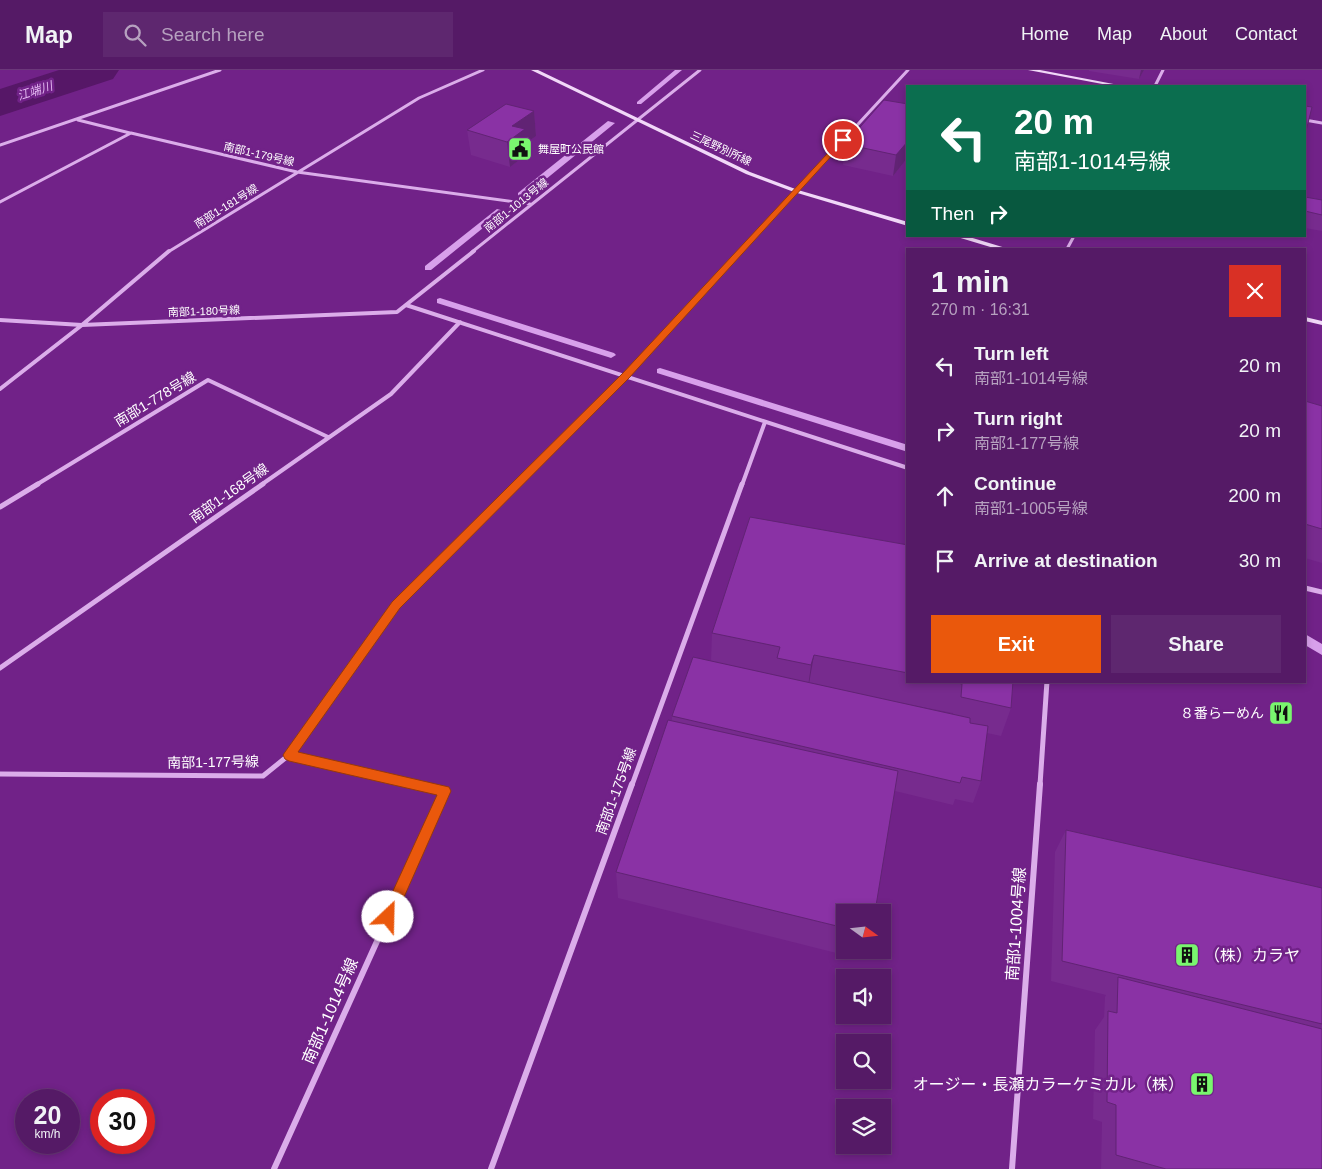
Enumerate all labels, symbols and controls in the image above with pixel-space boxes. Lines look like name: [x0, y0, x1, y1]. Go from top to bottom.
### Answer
search box: [103, 12, 453, 57]
text: Map: [25, 21, 73, 48]
icon: search: [121, 21, 149, 49]
text: Search here: [161, 24, 265, 45]
text: Home: [1021, 24, 1069, 44]
text: Map: [1097, 24, 1132, 44]
text: About: [1160, 24, 1207, 44]
text: Contact: [1235, 24, 1297, 44]
water label: 江端川: [16, 78, 56, 103]
text: 20 m: [1014, 102, 1094, 141]
icon: left: [931, 105, 996, 170]
pin: [822, 119, 864, 161]
icon: arrive: [829, 126, 857, 154]
street label: 三尾野別所線: [689, 129, 753, 167]
public building icon: 舞屋町公民館: [507, 136, 533, 162]
street label: 南部1-179号線: [223, 140, 295, 168]
place label: 舞屋町公民館: [538, 143, 604, 155]
text: 南部1-1014号線: [1014, 149, 1171, 174]
street label: 南部1-1013号線: [482, 176, 550, 234]
street label: 南部1-181号線: [192, 182, 260, 230]
icon: right: [984, 200, 1012, 228]
text: Then: [931, 203, 974, 224]
text: 1 min: [931, 265, 1009, 298]
button: close: [1229, 265, 1281, 317]
text: 270 m · 16:31: [931, 301, 1030, 318]
street label: 南部1-180号線: [168, 304, 240, 318]
text: Turn left: [974, 343, 1049, 364]
icon: left: [931, 352, 959, 380]
text: 20 m: [1239, 355, 1281, 376]
street label: 南部1-778号線: [112, 368, 198, 430]
text: 南部1-1014号線: [974, 370, 1088, 387]
text: Turn right: [974, 408, 1062, 429]
icon: right: [931, 417, 959, 445]
text: 20 m: [1239, 420, 1281, 441]
text: 南部1-177号線: [974, 435, 1079, 452]
street label: 南部1-168号線: [187, 460, 271, 526]
text: Continue: [974, 473, 1056, 494]
icon: ahead: [931, 482, 959, 510]
text: 200 m: [1228, 485, 1281, 506]
text: 南部1-1005号線: [974, 500, 1088, 517]
icon: arrive: [931, 547, 959, 575]
text: Arrive at destination: [974, 550, 1158, 571]
text: 30 m: [1239, 550, 1281, 571]
button: Exit: [931, 615, 1101, 673]
button: Share: [1111, 615, 1281, 673]
restaurant icon: ８番らーめん: [1268, 700, 1294, 726]
place label: ８番らーめん: [1180, 705, 1264, 721]
street label: 南部1-175号線: [593, 745, 639, 837]
street label: 南部1-177号線: [167, 753, 259, 771]
street label: 南部1-1004号線: [1004, 867, 1028, 981]
position arrow: [361, 890, 413, 942]
north arrow: [836, 904, 891, 959]
map controls: [836, 904, 891, 1154]
building icon: （株）カラヤ: [1174, 942, 1200, 968]
place label: （株）カラヤ: [1204, 947, 1300, 964]
street label: 南部1-1014号線: [299, 956, 361, 1066]
button: sound: [836, 969, 891, 1024]
button: search: [836, 1034, 891, 1089]
building icon: オージー・長瀬カラーケミカル（株）: [1189, 1071, 1215, 1097]
place label: オージー・長瀬カラーケミカル（株）: [913, 1076, 1184, 1093]
speed limit sign: 30: [90, 1089, 155, 1154]
button: layers: [836, 1099, 891, 1154]
text: 20: [34, 1101, 61, 1129]
text: km/h: [34, 1127, 61, 1141]

